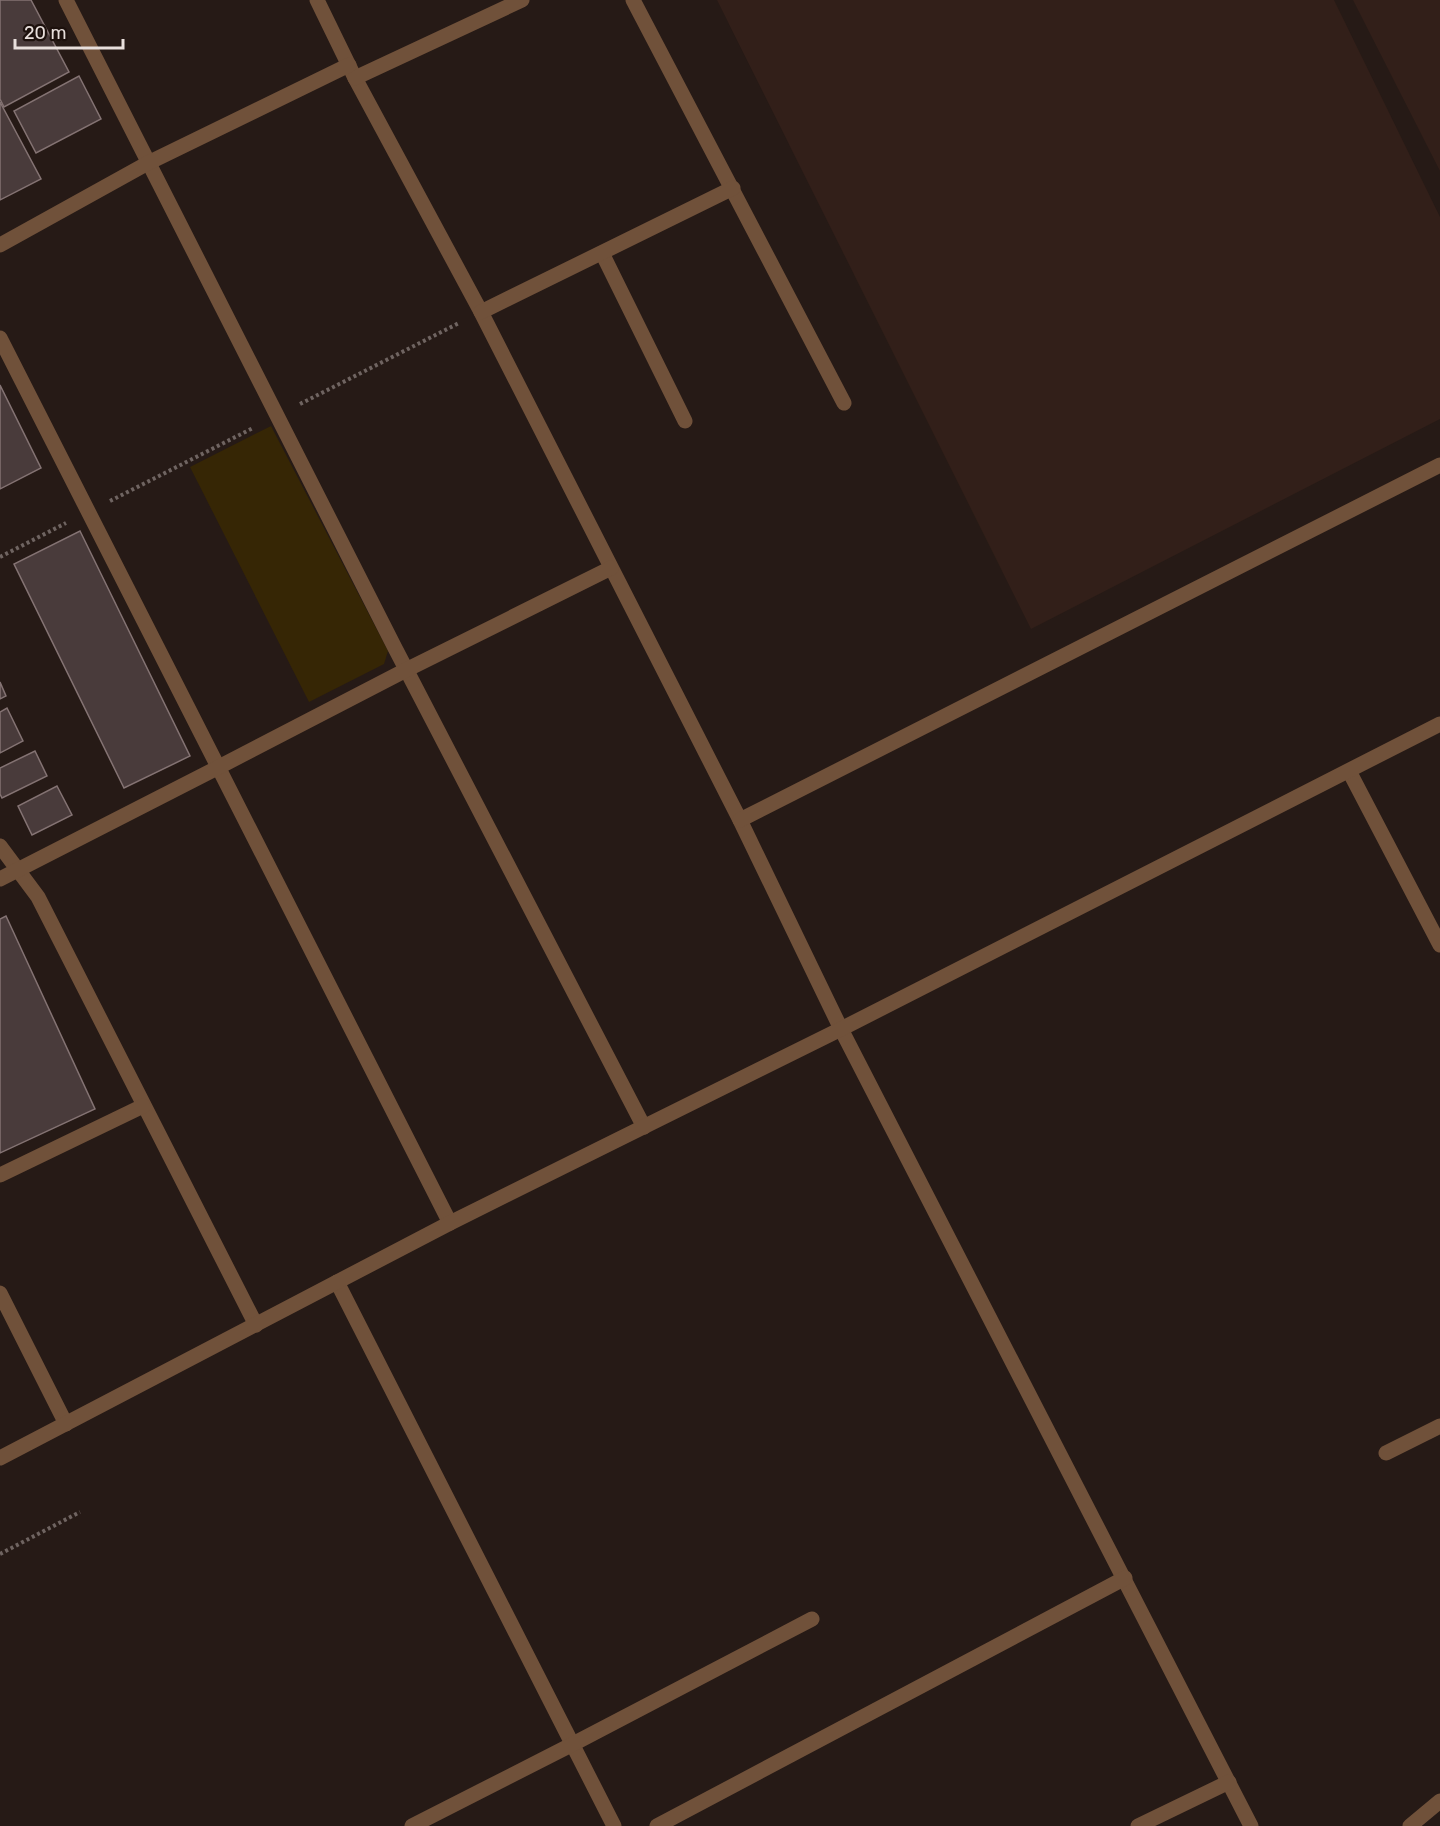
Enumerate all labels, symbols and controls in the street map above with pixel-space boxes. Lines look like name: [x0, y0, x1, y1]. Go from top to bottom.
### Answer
scale bar: [15, 12, 123, 50]
text: 20 m: [24, 22, 66, 44]

